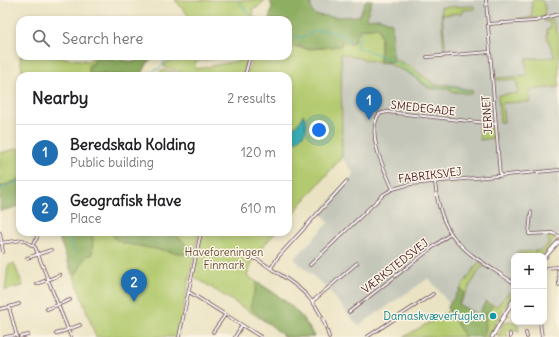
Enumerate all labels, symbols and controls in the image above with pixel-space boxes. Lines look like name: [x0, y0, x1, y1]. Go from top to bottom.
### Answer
search box: [16, 16, 292, 60]
icon: search: [30, 27, 52, 49]
text: Search here: [62, 29, 143, 48]
text: Nearby: [32, 87, 88, 109]
pin: 1: [356, 87, 382, 120]
text: 2 results: [227, 90, 276, 107]
street label: JERNET: [479, 95, 495, 135]
street label: SMEDEGADE: [390, 98, 456, 118]
your location: [309, 120, 329, 140]
text: Beredskab Kolding: [70, 135, 195, 154]
text: 1: [42, 144, 48, 161]
text: 120 m: [241, 144, 276, 161]
text: Public building: [70, 154, 154, 171]
street label: FABRIKSVEJ: [397, 164, 463, 186]
text: Geografisk Have: [70, 191, 181, 210]
text: 2: [41, 200, 49, 217]
text: 610 m: [240, 200, 276, 217]
text: Place: [70, 210, 101, 227]
street label: VÆRKSTEDSVEJ: [359, 235, 431, 296]
park label: Haveforeningen Finmark: [185, 245, 263, 272]
map controls: [511, 253, 547, 325]
button: +: [511, 253, 547, 289]
pin: 2: [121, 269, 147, 302]
button: −: [511, 289, 547, 325]
place label: Damaskvæverfuglen: [383, 309, 485, 323]
marker: Damaskvæverfuglen: [488, 311, 498, 321]

